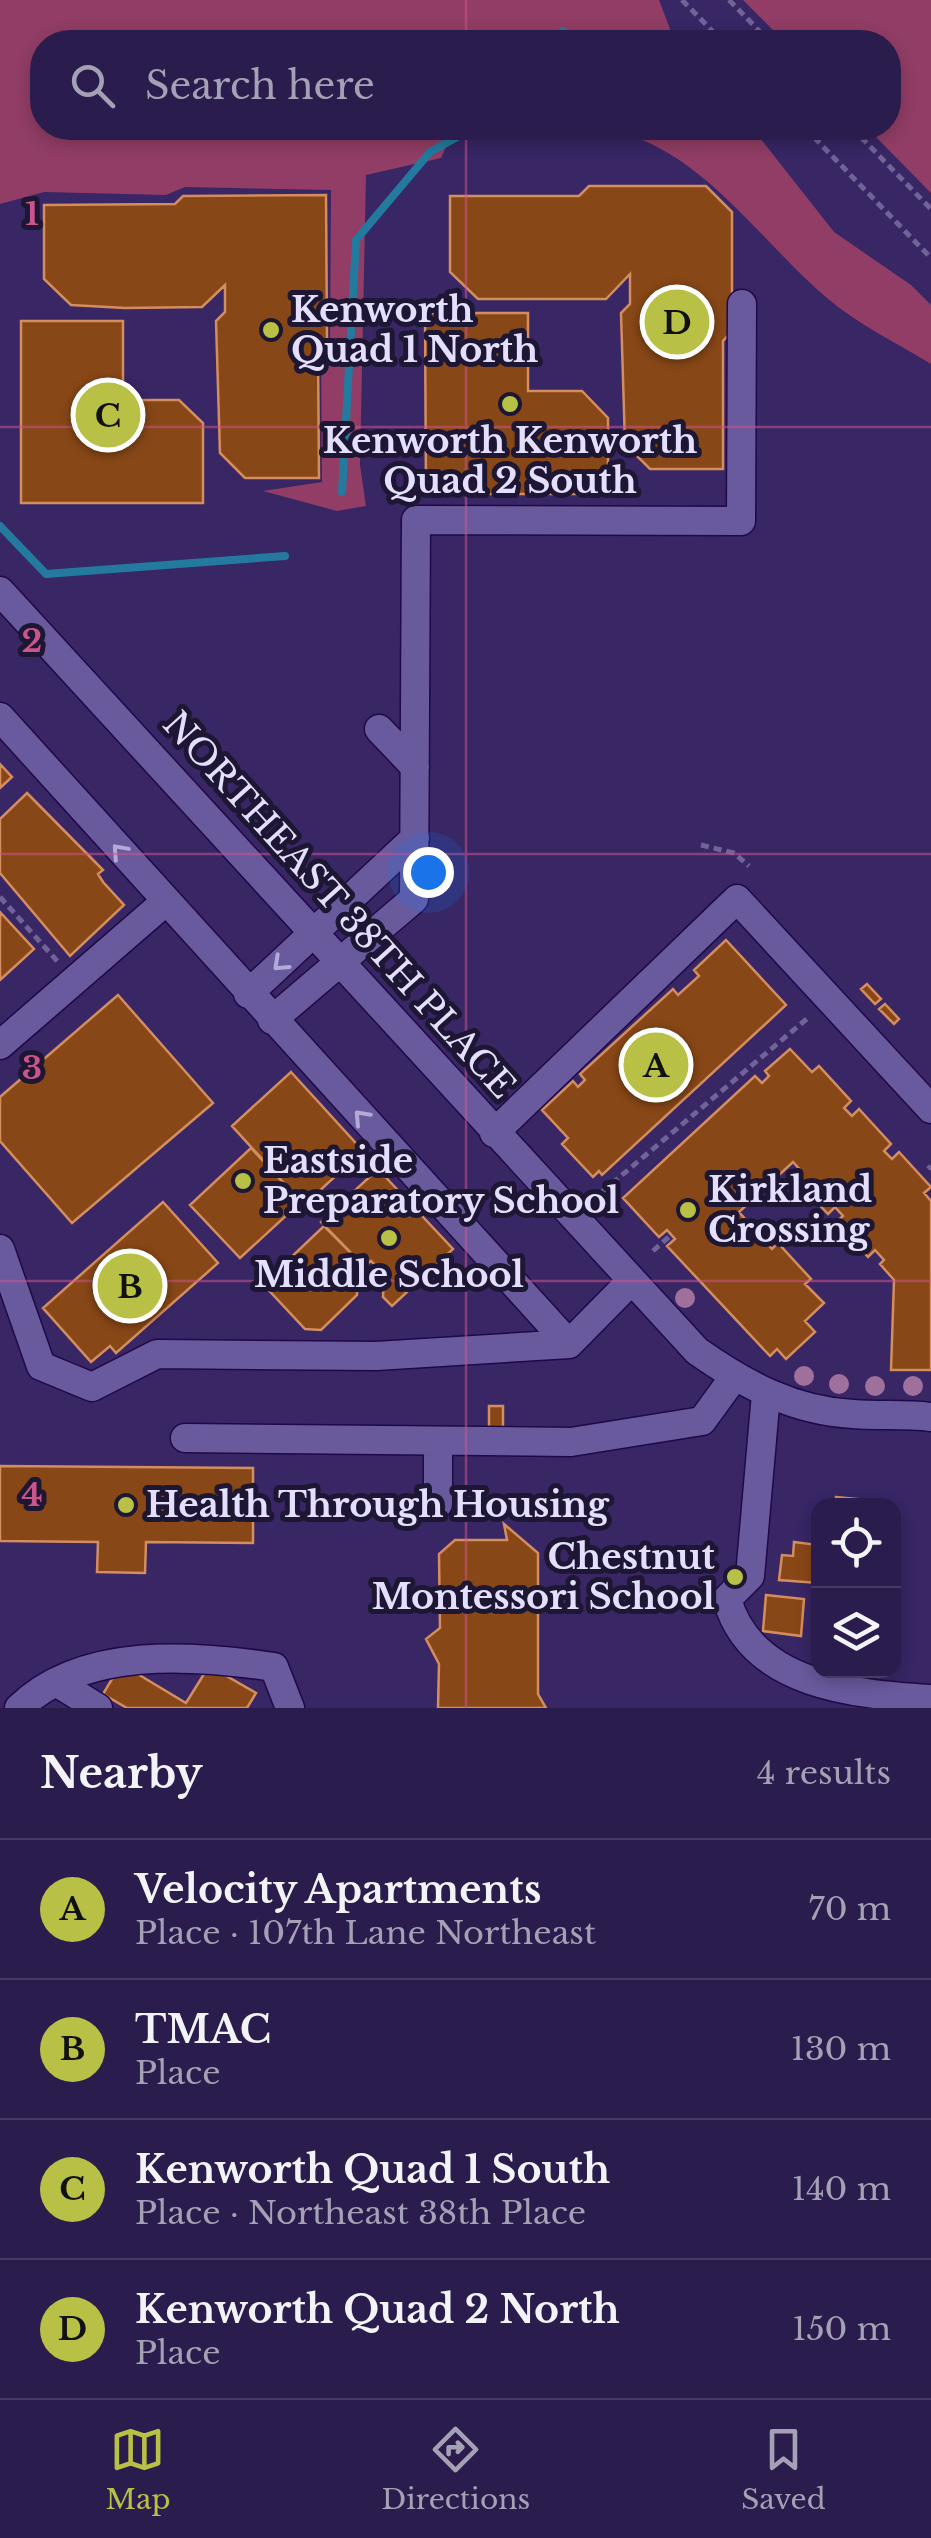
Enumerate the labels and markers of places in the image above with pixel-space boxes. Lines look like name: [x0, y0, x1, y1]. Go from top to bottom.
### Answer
pin: D: [644, 284, 710, 360]
place label: Kenworth Quad 1 North: [291, 288, 538, 371]
marker: Kenworth Quad 1 North: [260, 319, 282, 341]
pin: C: [76, 378, 140, 452]
marker: Kenworth Kenworth Quad 2 South: [499, 393, 521, 415]
place label: Kenworth Kenworth Quad 2 South: [323, 419, 697, 502]
pin: A: [624, 1028, 688, 1102]
place label: Eastside Preparatory School: [263, 1139, 619, 1222]
place label: Kirkland Crossing: [708, 1168, 872, 1251]
marker: Eastside Preparatory School: [232, 1170, 254, 1192]
marker: Kirkland Crossing: [677, 1199, 699, 1221]
marker: Middle School: [378, 1227, 400, 1249]
pin: B: [98, 1248, 162, 1324]
place label: Middle School: [254, 1253, 524, 1296]
place label: Health Through Housing: [146, 1483, 610, 1526]
marker: Health Through Housing: [115, 1494, 137, 1516]
place label: Chestnut Montessori School: [372, 1535, 716, 1618]
marker: Chestnut Montessori School: [724, 1566, 746, 1588]

